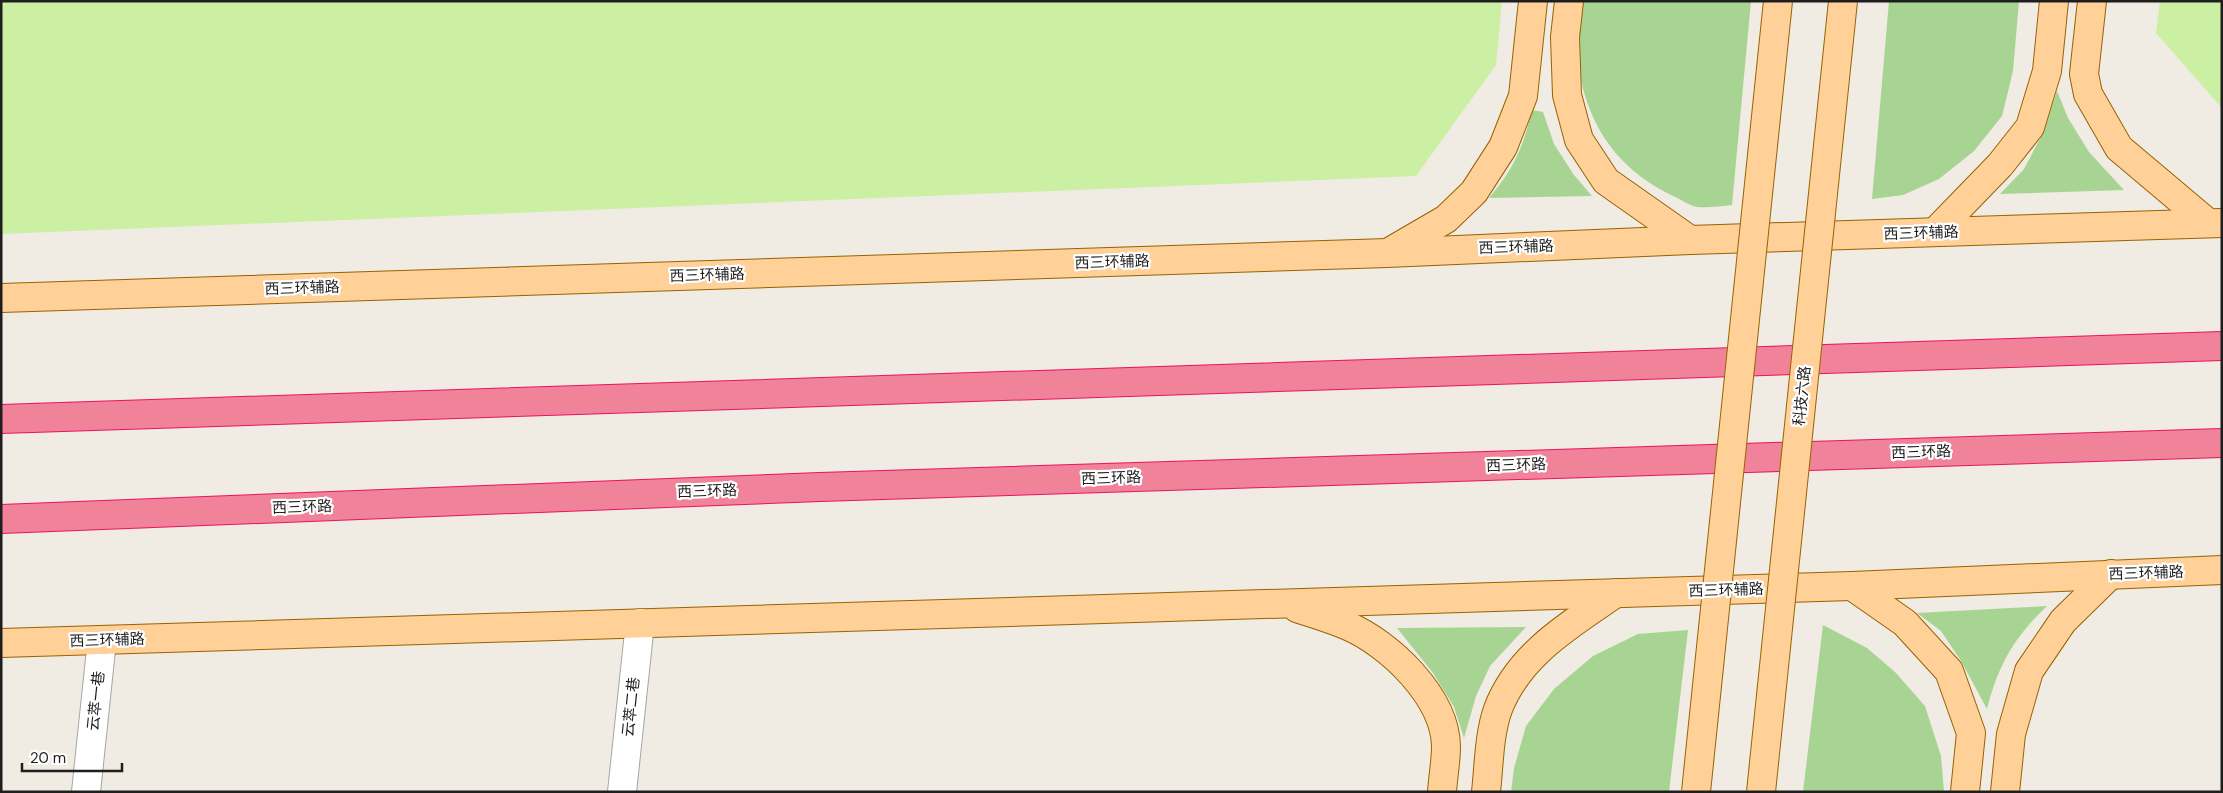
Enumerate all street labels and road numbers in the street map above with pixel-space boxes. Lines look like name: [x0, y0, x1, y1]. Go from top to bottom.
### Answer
street label: 西三环辅路: [1883, 222, 1959, 244]
street label: 西三环辅路: [1478, 236, 1554, 258]
street label: 西三环辅路: [1074, 251, 1150, 273]
street label: 西三环辅路: [669, 264, 745, 286]
street label: 西三环辅路: [264, 277, 340, 299]
street label: 科技六路: [1789, 365, 1815, 427]
street label: 西三环路: [1891, 441, 1951, 463]
street label: 西三环路: [1486, 454, 1546, 476]
street label: 西三环路: [1081, 467, 1141, 489]
street label: 西三环路: [677, 480, 737, 502]
street label: 西三环路: [272, 496, 332, 518]
street label: 西三环辅路: [2108, 562, 2184, 584]
street label: 西三环辅路: [1688, 579, 1764, 601]
street label: 西三环辅路: [69, 629, 145, 651]
street label: 云萃一巷: [83, 670, 109, 732]
street label: 云萃二巷: [618, 676, 644, 738]

